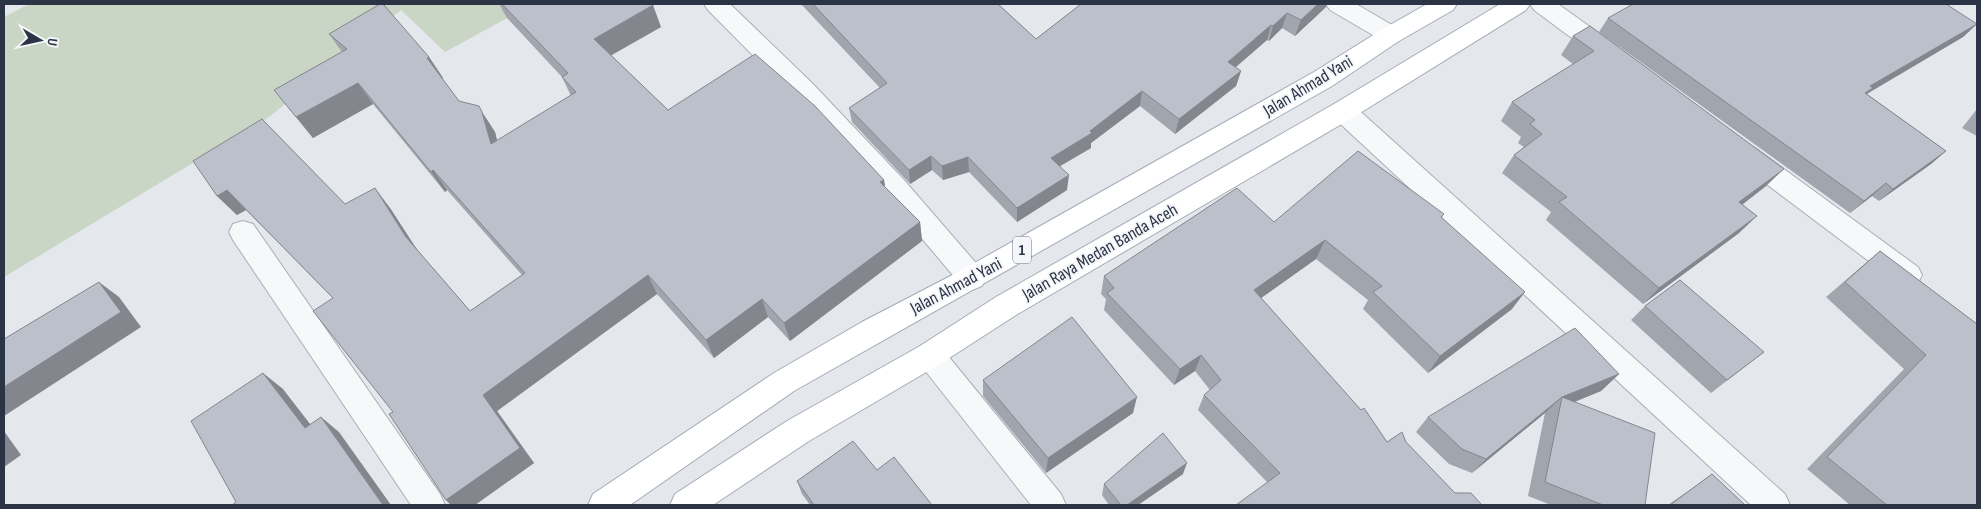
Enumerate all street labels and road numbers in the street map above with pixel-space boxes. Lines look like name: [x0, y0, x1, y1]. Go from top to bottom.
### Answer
street label: Jalan Ahmad Yani: [1259, 51, 1357, 121]
street label: Jalan Raya Medan Banda Aceh: [1018, 199, 1181, 306]
road number: 1: [1013, 236, 1031, 264]
street label: Jalan Ahmad Yani: [906, 253, 1005, 319]

